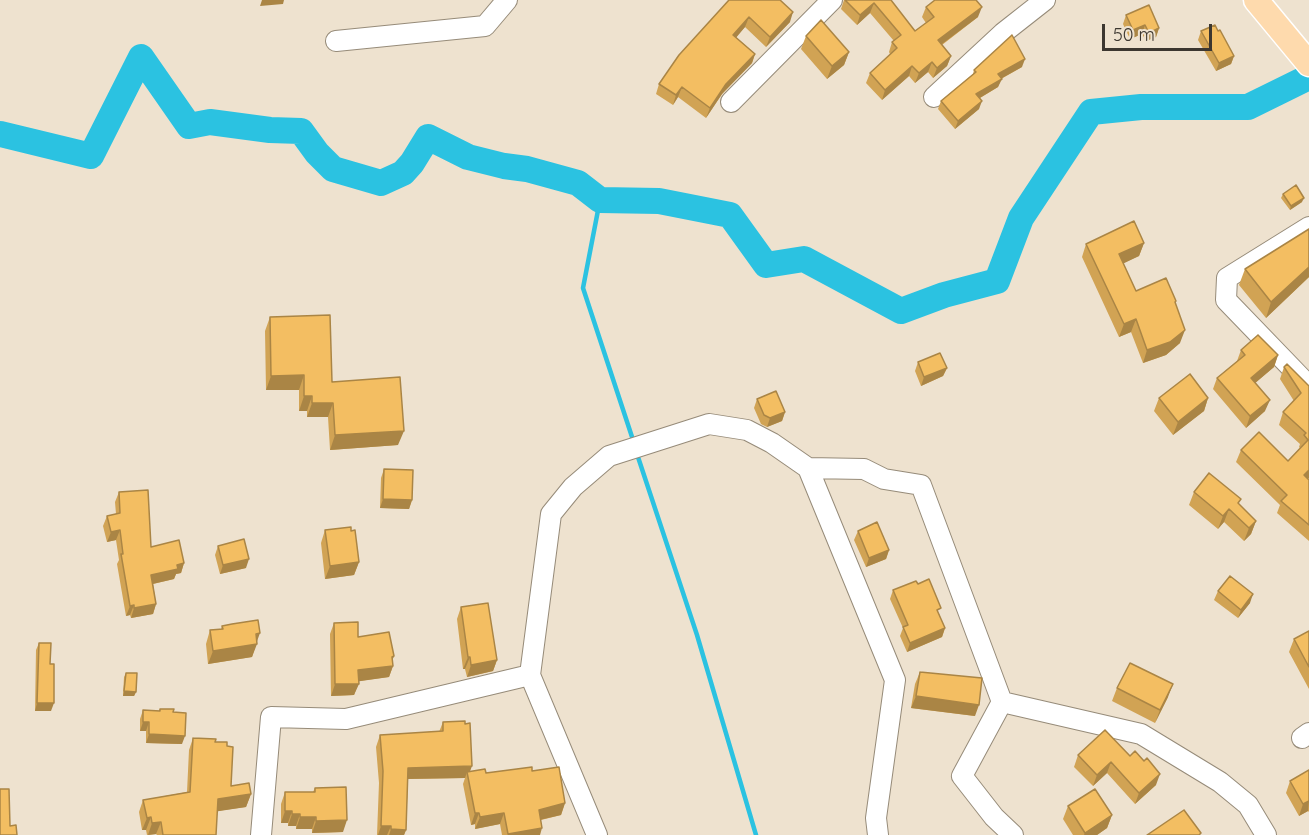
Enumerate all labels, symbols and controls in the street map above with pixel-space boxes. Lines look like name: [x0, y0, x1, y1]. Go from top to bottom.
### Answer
scale bar: [1105, 12, 1214, 50]
text: 50 m: [1113, 23, 1155, 46]

